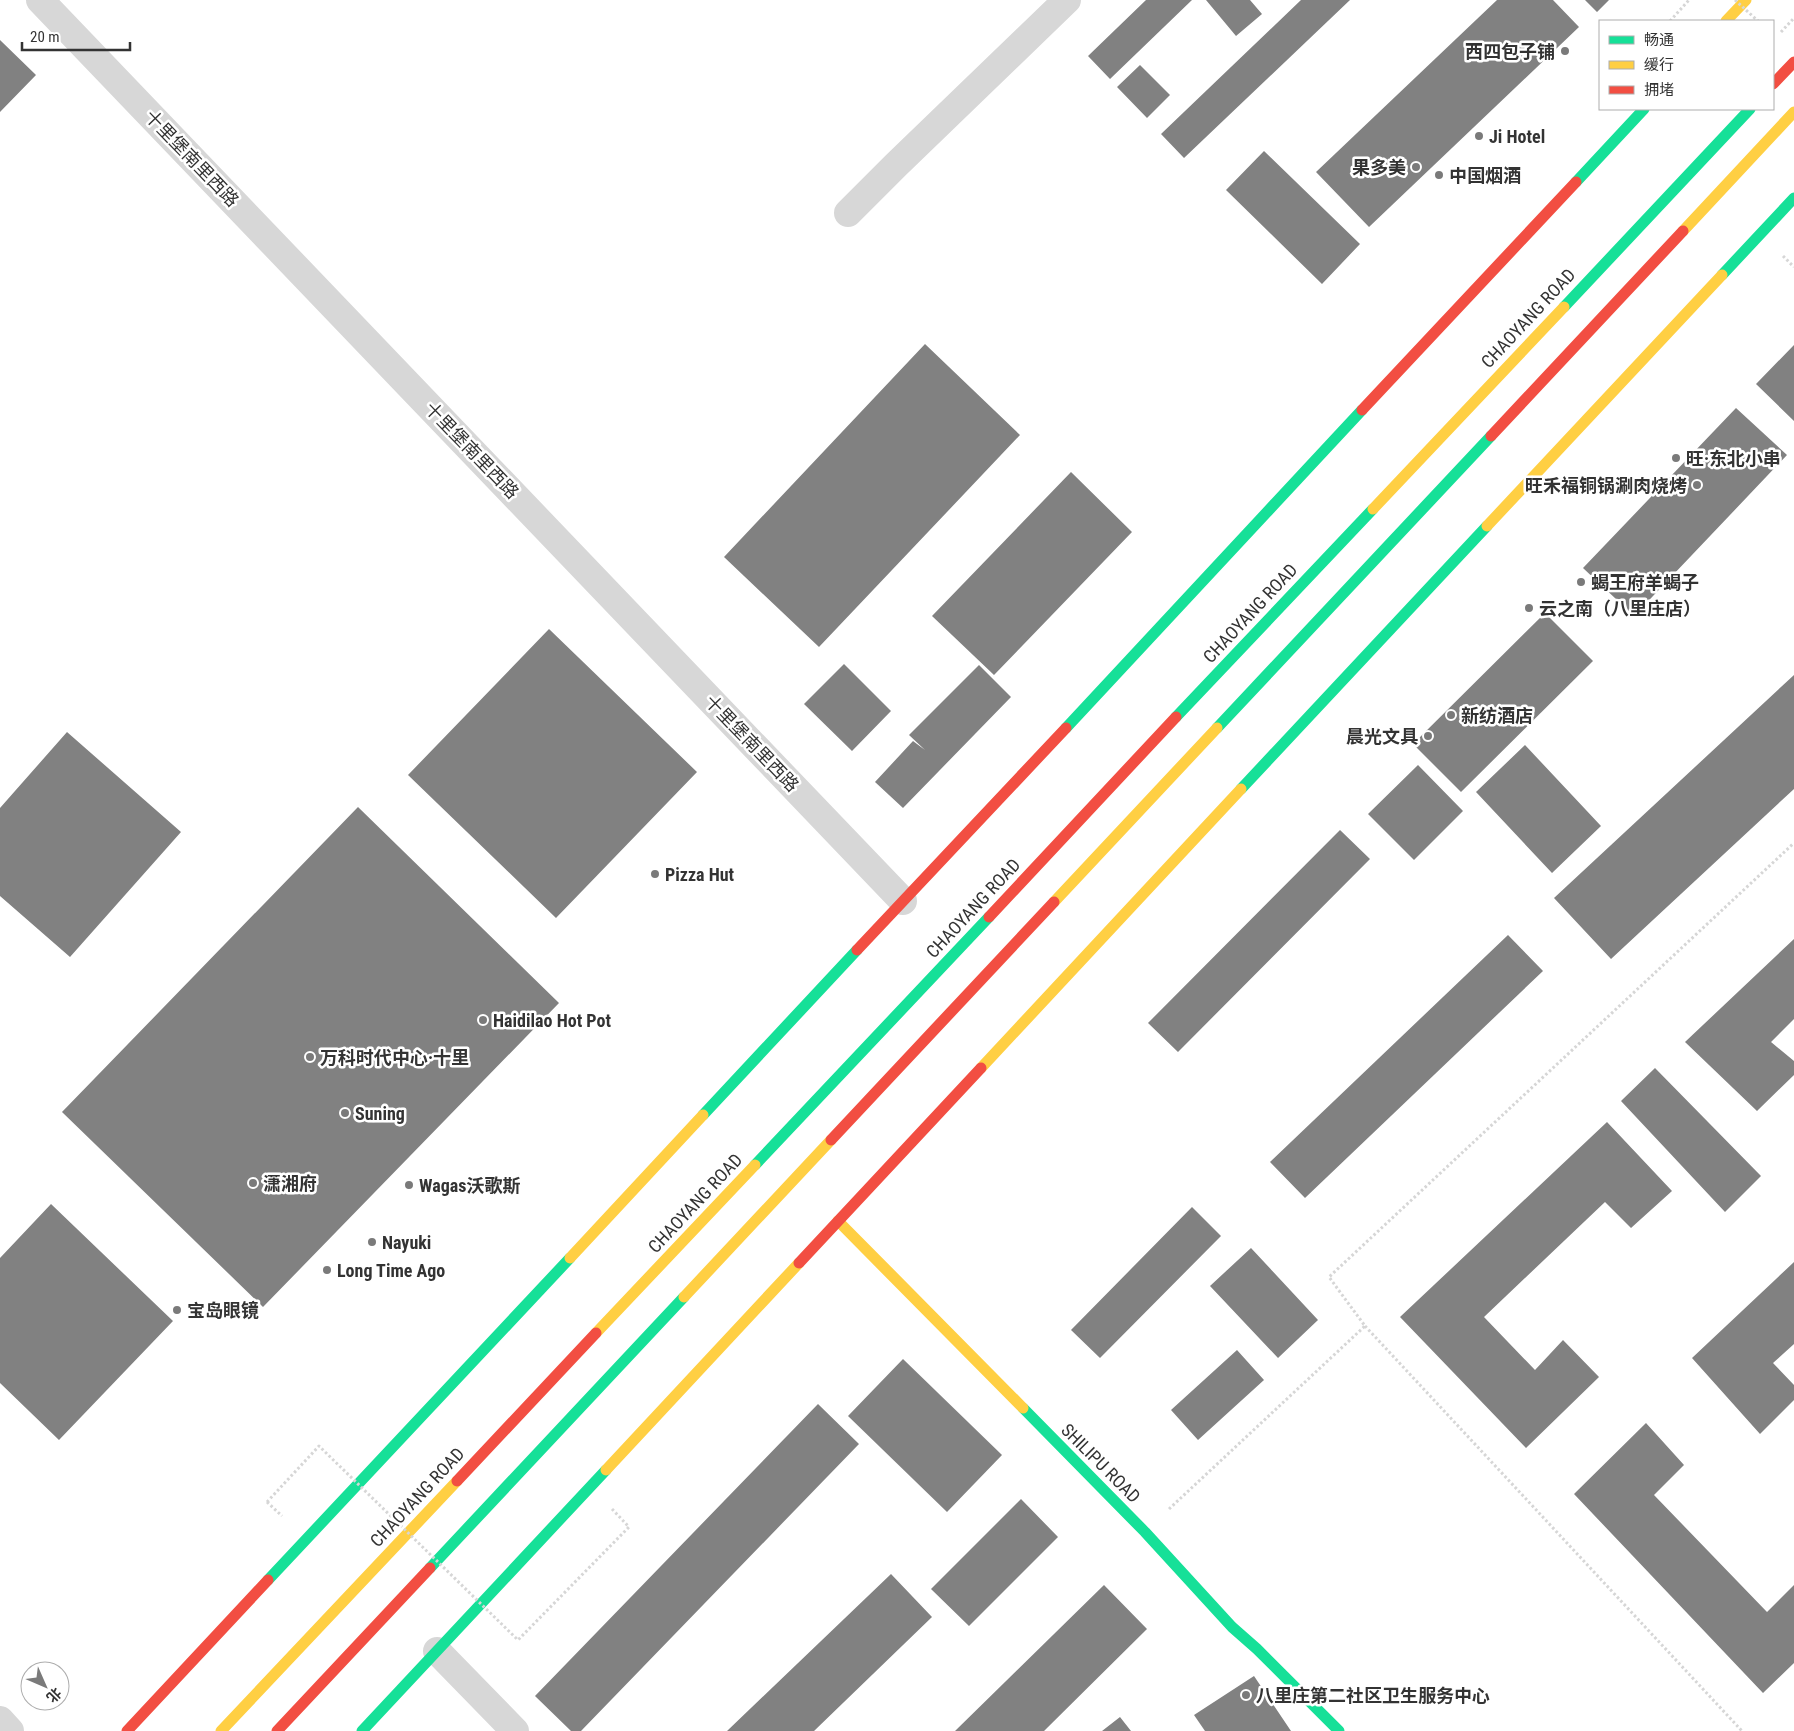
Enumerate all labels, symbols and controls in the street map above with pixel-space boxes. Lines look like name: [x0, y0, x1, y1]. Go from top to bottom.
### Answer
scale bar: [22, 20, 130, 52]
legend: [1599, 20, 1774, 110]
text: 20 m: [30, 28, 60, 46]
text: 畅通: [1644, 31, 1674, 49]
place label: 西四包子铺: [1465, 41, 1555, 62]
marker: 西四包子铺: [1559, 45, 1571, 57]
text: 缓行: [1644, 56, 1674, 74]
text: 拥堵: [1644, 81, 1674, 99]
street label: 十里堡南里西路: [141, 105, 243, 211]
place label: Ji Hotel: [1489, 126, 1545, 147]
marker: Ji Hotel: [1473, 130, 1485, 142]
place label: 果多美: [1352, 157, 1406, 178]
marker: 果多美: [1410, 161, 1422, 173]
place label: 中国烟酒: [1449, 165, 1521, 186]
marker: 中国烟酒: [1433, 169, 1445, 181]
street label: CHAOYANG ROAD: [1477, 264, 1579, 372]
street label: 十里堡南里西路: [421, 397, 523, 503]
place label: 旺·东北小串: [1686, 448, 1781, 469]
marker: 旺·东北小串: [1670, 452, 1682, 464]
place label: 旺禾福铜锅涮肉烧烤: [1525, 475, 1687, 496]
marker: 旺禾福铜锅涮肉烧烤: [1691, 479, 1703, 491]
street label: CHAOYANG ROAD: [1199, 559, 1301, 667]
place label: 蝎王府羊蝎子: [1591, 572, 1699, 593]
marker: 蝎王府羊蝎子: [1575, 576, 1587, 588]
place label: 云之南（八里庄店）: [1539, 598, 1701, 619]
marker: 云之南（八里庄店）: [1523, 602, 1535, 614]
street label: 十里堡南里西路: [701, 690, 803, 796]
place label: 新纺酒店: [1461, 705, 1533, 726]
marker: 新纺酒店: [1445, 709, 1457, 721]
place label: 晨光文具: [1346, 726, 1418, 747]
marker: 晨光文具: [1422, 730, 1434, 742]
street label: CHAOYANG ROAD: [922, 854, 1024, 962]
place label: Pizza Hut: [665, 864, 735, 885]
marker: Pizza Hut: [649, 868, 661, 880]
place label: Haidilao Hot Pot: [493, 1010, 611, 1031]
marker: Haidilao Hot Pot: [477, 1014, 489, 1026]
place label: 万科时代中心·十里: [320, 1047, 469, 1068]
marker: 万科时代中心·十里: [304, 1051, 316, 1063]
place label: Suning: [355, 1103, 405, 1124]
marker: Suning: [339, 1107, 351, 1119]
street label: CHAOYANG ROAD: [644, 1149, 746, 1257]
place label: 潇湘府: [263, 1173, 317, 1194]
place label: Wagas沃歌斯: [419, 1175, 520, 1196]
marker: 潇湘府: [247, 1177, 259, 1189]
marker: Wagas沃歌斯: [403, 1179, 415, 1191]
place label: Nayuki: [382, 1232, 431, 1253]
marker: Nayuki: [366, 1236, 378, 1248]
place label: Long Time Ago: [337, 1260, 445, 1281]
marker: Long Time Ago: [321, 1264, 333, 1276]
place label: 宝岛眼镜: [187, 1300, 259, 1321]
marker: 宝岛眼镜: [171, 1304, 183, 1316]
street label: SHILIPU ROAD: [1057, 1419, 1145, 1507]
street label: CHAOYANG ROAD: [366, 1443, 468, 1551]
north arrow: [20, 1661, 70, 1711]
text: 北: [44, 1685, 65, 1706]
place label: 八里庄第二社区卫生服务中心: [1256, 1685, 1490, 1706]
marker: 八里庄第二社区卫生服务中心: [1240, 1689, 1252, 1701]

